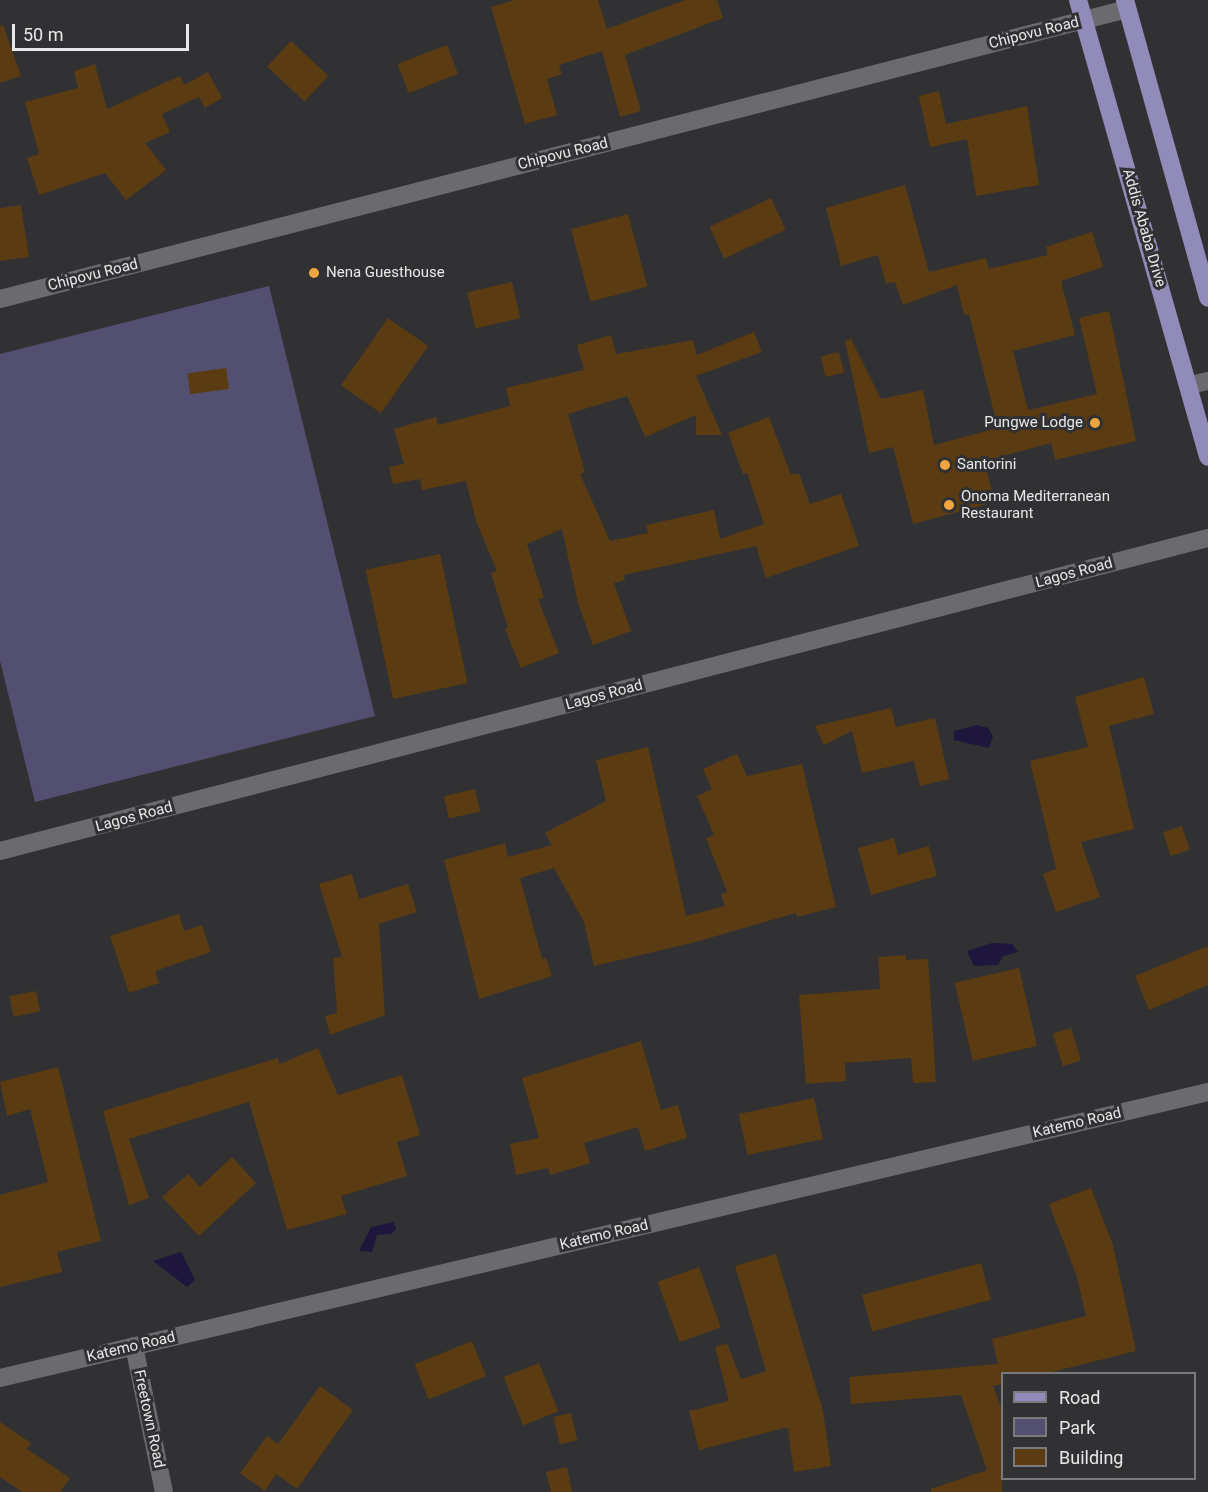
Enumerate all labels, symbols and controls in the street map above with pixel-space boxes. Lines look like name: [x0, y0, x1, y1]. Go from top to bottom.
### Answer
scale bar: [15, 12, 192, 50]
street label: Chipovu Road: [987, 13, 1081, 53]
text: 50 m: [23, 24, 63, 45]
street label: Chipovu Road: [516, 134, 610, 174]
street label: Addis Ababa Drive: [1119, 167, 1169, 289]
street label: Chipovu Road: [46, 255, 140, 295]
place label: Nena Guesthouse: [326, 264, 445, 282]
marker: Nena Guesthouse: [307, 266, 321, 280]
place label: Pungwe Lodge: [984, 414, 1083, 432]
marker: Pungwe Lodge: [1088, 416, 1102, 430]
place label: Santorini: [957, 456, 1016, 474]
marker: Santorini: [938, 458, 952, 472]
place label: Onoma Mediterranean Restaurant: [961, 487, 1110, 522]
marker: Onoma Mediterranean Restaurant: [942, 498, 956, 512]
street label: Lagos Road: [1033, 554, 1115, 592]
street label: Lagos Road: [563, 676, 645, 714]
street label: Lagos Road: [93, 798, 175, 836]
street label: Katemo Road: [1031, 1104, 1123, 1142]
street label: Katemo Road: [558, 1216, 650, 1254]
street label: Katemo Road: [85, 1328, 177, 1366]
street label: Freetown Road: [130, 1368, 168, 1470]
legend: [1001, 1372, 1196, 1480]
text: Road: [1059, 1387, 1100, 1408]
text: Park: [1059, 1417, 1095, 1438]
text: Building: [1059, 1447, 1123, 1468]

